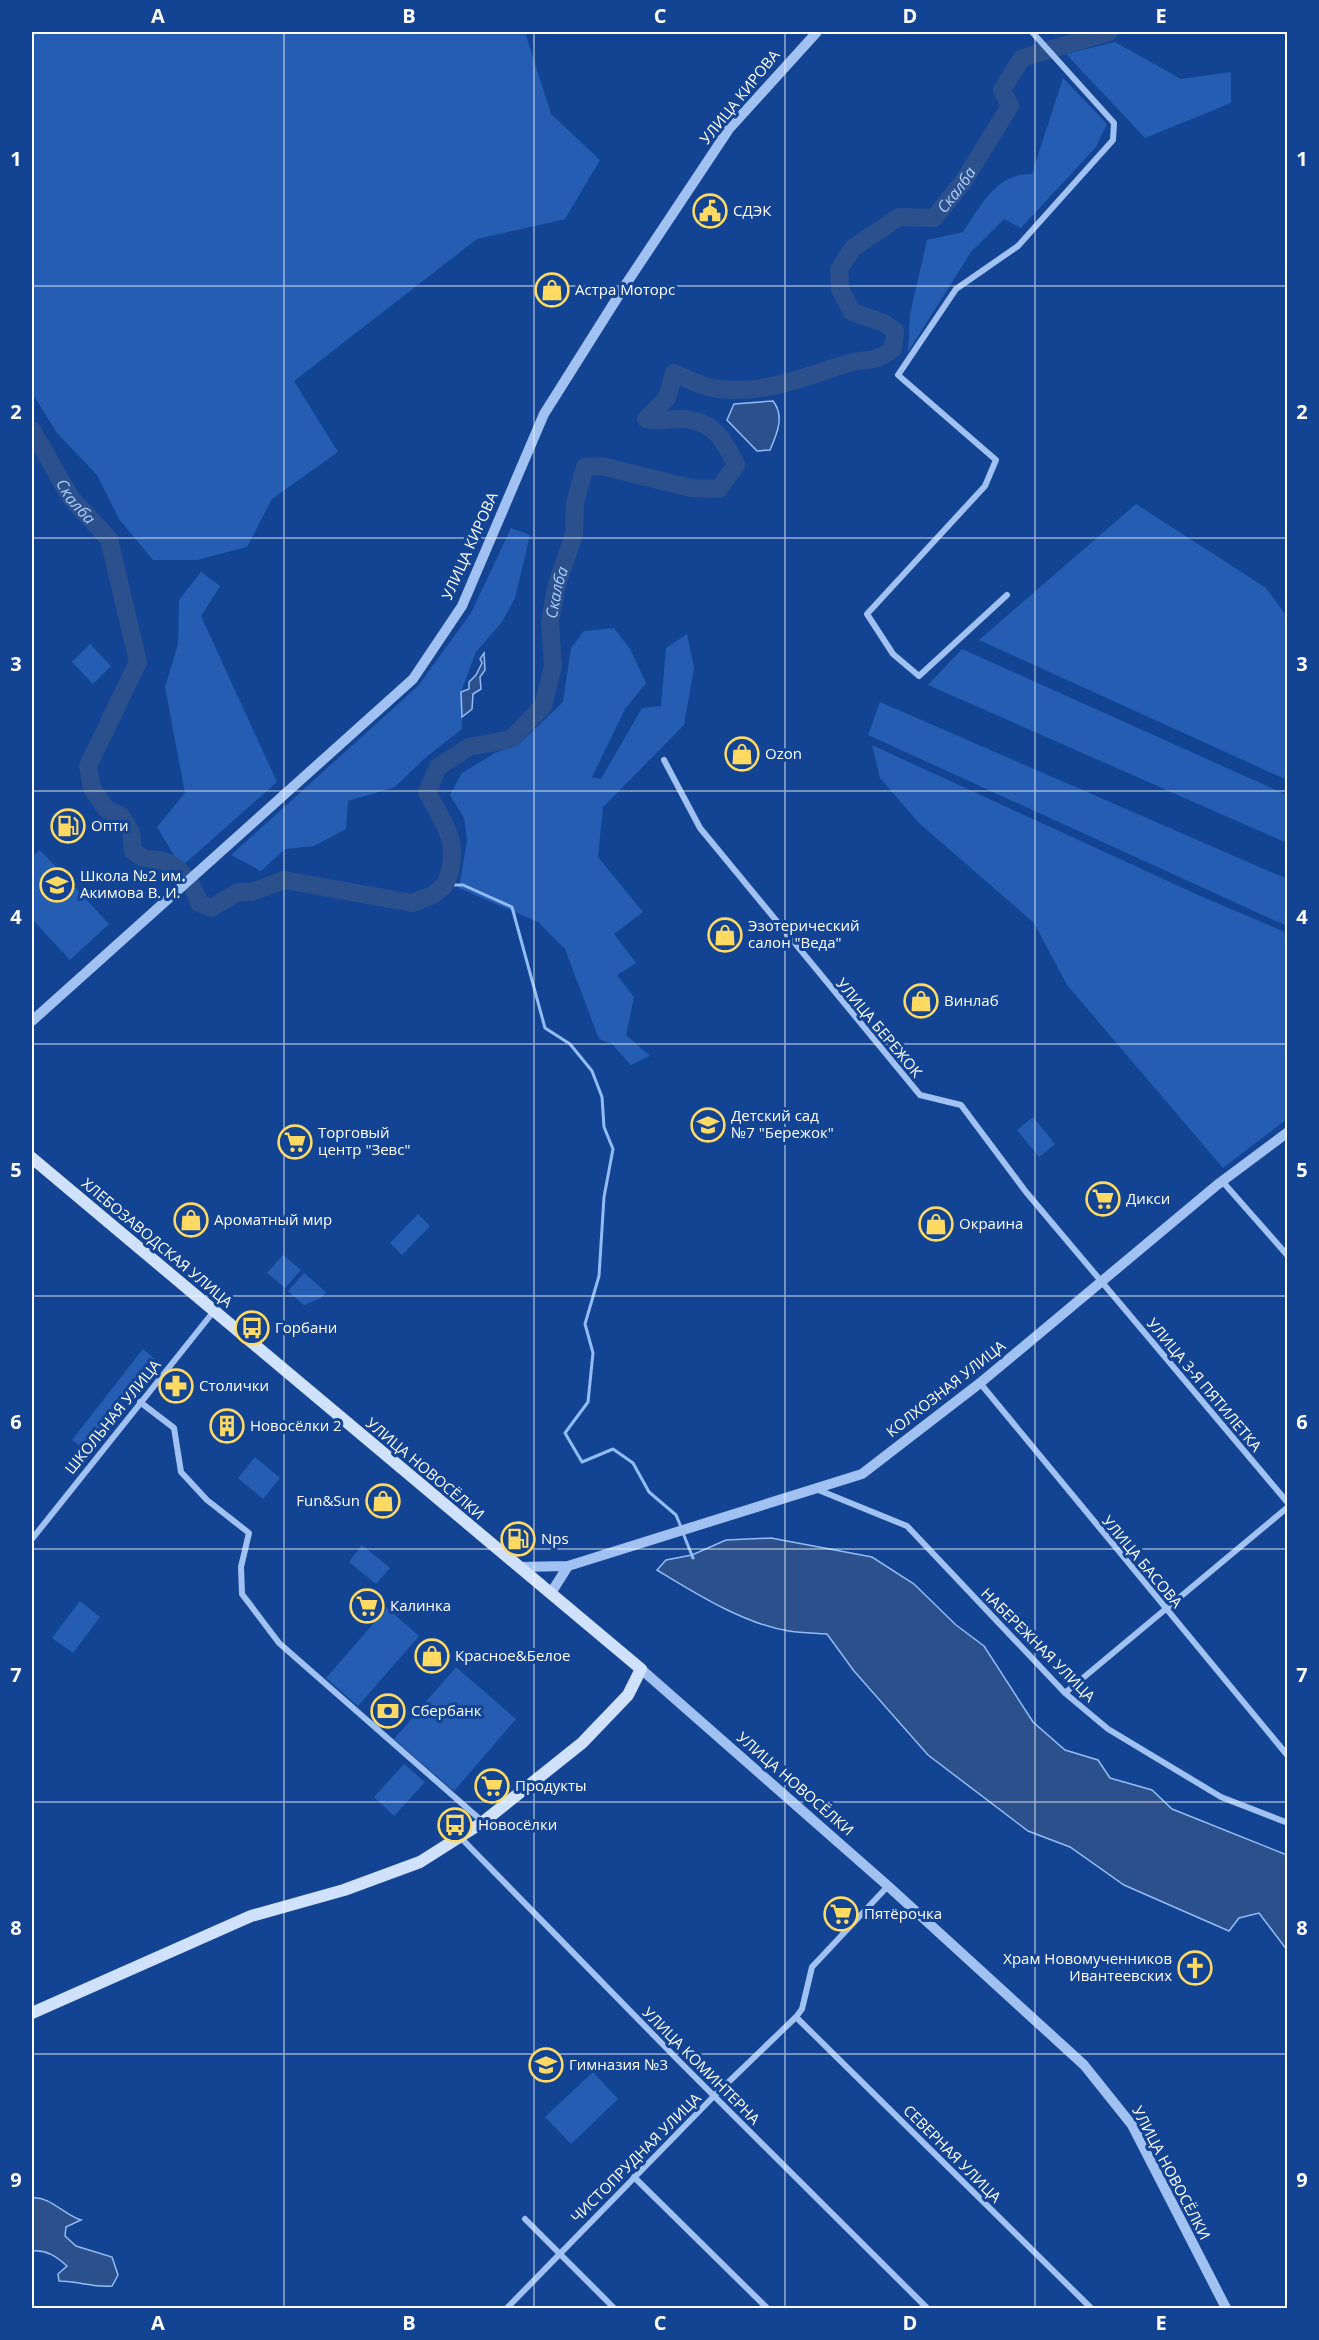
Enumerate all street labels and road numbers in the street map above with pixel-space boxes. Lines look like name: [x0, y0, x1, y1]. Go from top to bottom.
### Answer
street label: УЛИЦА КИРОВА: [695, 45, 784, 148]
street label: УЛИЦА КИРОВА: [436, 488, 502, 603]
street label: УЛИЦА БЕРЕЖОК: [832, 973, 928, 1082]
street label: ХЛЕБОЗАВОДСКАЯ УЛИЦА: [78, 1173, 238, 1312]
street label: УЛИЦА 3-Я ПЯТИЛЕТКА: [1143, 1313, 1267, 1456]
street label: КОЛХОЗНАЯ УЛИЦА: [882, 1335, 1010, 1441]
street label: ШКОЛЬНАЯ УЛИЦА: [60, 1354, 165, 1478]
street label: УЛИЦА НОВОСЁЛКИ: [362, 1413, 489, 1524]
street label: УЛИЦА БАСОВА: [1098, 1511, 1188, 1612]
street label: НАБЕРЕЖНАЯ УЛИЦА: [977, 1583, 1100, 1706]
street label: УЛИЦА НОВОСЁЛКИ: [733, 1727, 858, 1840]
street label: УЛИЦА КОМИНТЕРНА: [639, 2002, 765, 2129]
street label: ЧИСТОПРУДНАЯ УЛИЦА: [566, 2088, 705, 2227]
street label: СЕВЕРНАЯ УЛИЦА: [899, 2100, 1006, 2207]
street label: УЛИЦА НОВОСЁЛКИ: [1128, 2102, 1216, 2243]

